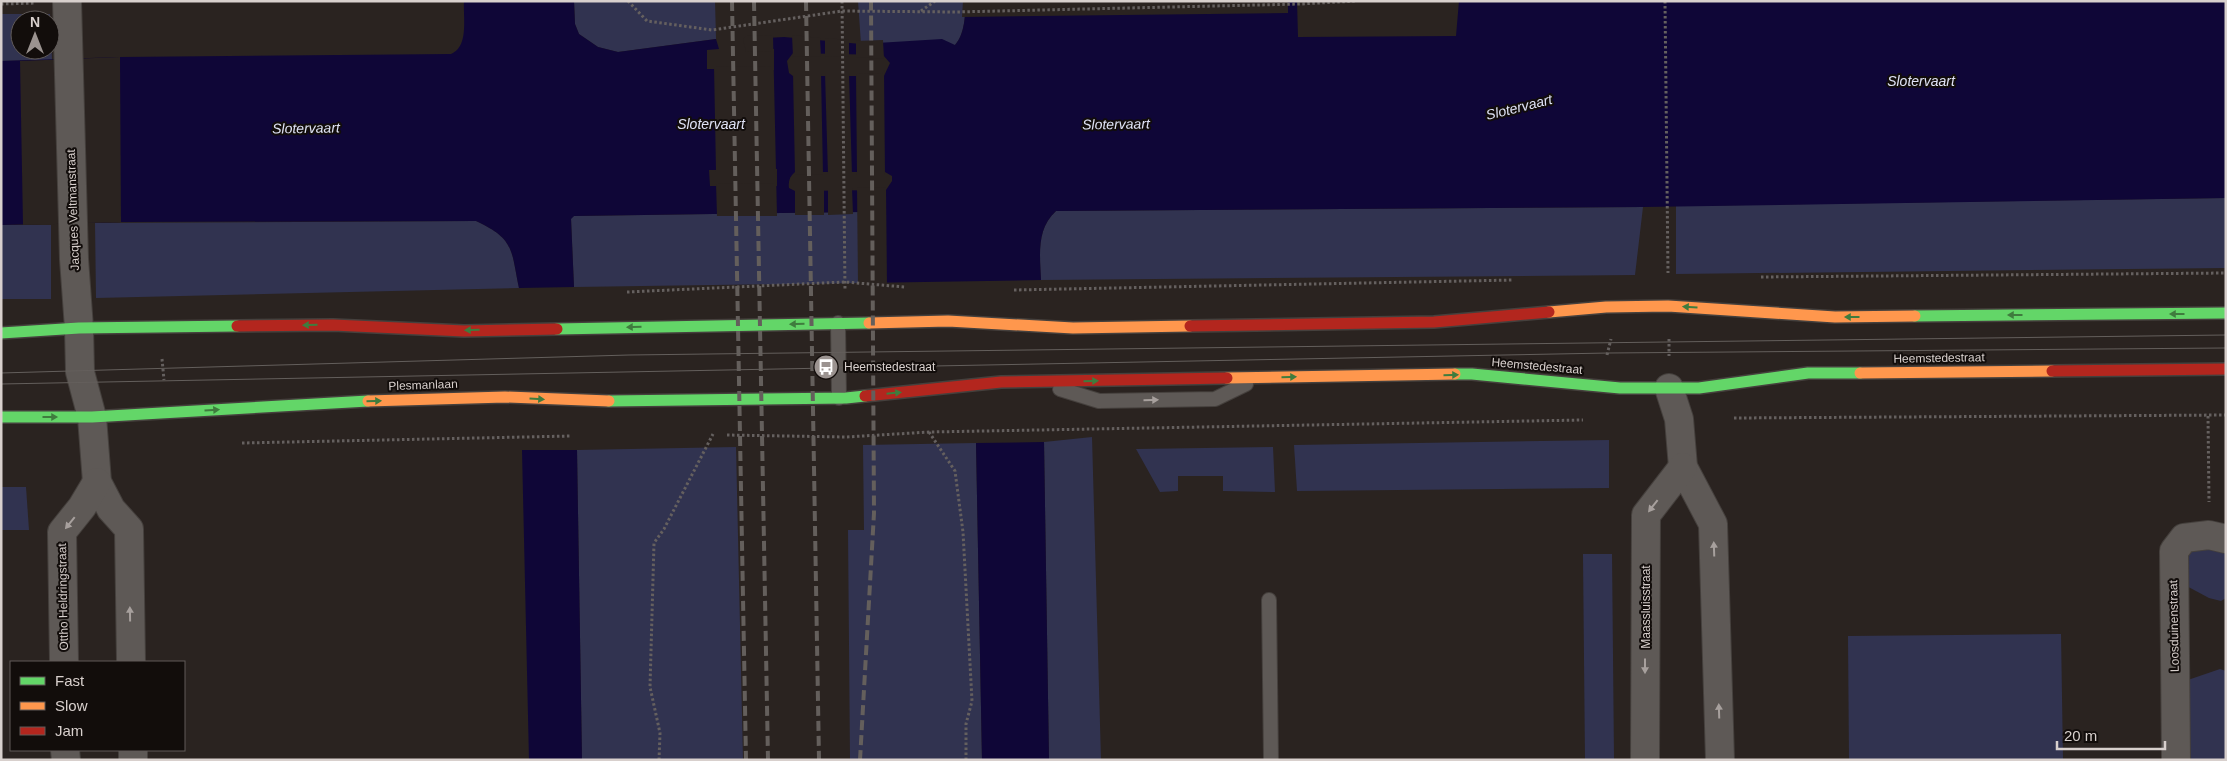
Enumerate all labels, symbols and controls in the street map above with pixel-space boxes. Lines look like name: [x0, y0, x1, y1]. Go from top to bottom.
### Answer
north arrow: [10, 10, 60, 60]
text: N: [30, 14, 40, 30]
water label: Slotervaart: [1887, 73, 1956, 89]
water label: Slotervaart: [1484, 91, 1555, 123]
water label: Slotervaart: [1082, 115, 1151, 133]
water label: Slotervaart: [677, 116, 746, 132]
water label: Slotervaart: [272, 119, 341, 137]
street label: Jacques Veltmanstraat: [64, 148, 82, 271]
one-way arrow: [1682, 303, 1698, 311]
one-way arrow: [2169, 310, 2185, 318]
one-way arrow: [2006, 311, 2022, 319]
one-way arrow: [1844, 313, 1860, 321]
one-way arrow: [789, 320, 805, 328]
one-way arrow: [301, 321, 317, 329]
one-way arrow: [626, 323, 642, 331]
one-way arrow: [464, 327, 480, 335]
street label: Heemstedestraat: [1893, 350, 1985, 366]
bus stop icon: Heemstedestraat: [813, 354, 839, 380]
street label: Heemstedestraat: [1491, 355, 1584, 377]
place label: Heemstedestraat: [844, 360, 936, 374]
one-way arrow: [1443, 371, 1459, 379]
one-way arrow: [1281, 373, 1297, 381]
street label: Plesmanlaan: [388, 377, 458, 393]
one-way arrow: [1083, 377, 1099, 385]
one-way arrow: [886, 389, 902, 397]
one-way arrow: [529, 395, 545, 403]
one-way arrow: [367, 396, 383, 404]
one-way arrow: [1143, 396, 1159, 404]
one-way arrow: [205, 406, 221, 414]
one-way arrow: [42, 413, 58, 421]
one-way arrow: [1647, 499, 1658, 512]
one-way arrow: [64, 516, 75, 529]
one-way arrow: [1710, 540, 1718, 556]
street label: Ottho Heldringstraat: [55, 543, 71, 651]
street label: Maassluisstraat: [1639, 565, 1653, 649]
street label: Loosduinenstraat: [2166, 579, 2182, 672]
one-way arrow: [126, 605, 134, 621]
one-way arrow: [1641, 658, 1649, 674]
legend: [10, 661, 185, 751]
text: Fast: [55, 672, 85, 689]
text: Slow: [55, 697, 88, 714]
one-way arrow: [1715, 703, 1723, 719]
scale bar: [2057, 718, 2164, 750]
text: Jam: [55, 722, 83, 739]
text: 20 m: [2064, 727, 2097, 744]

